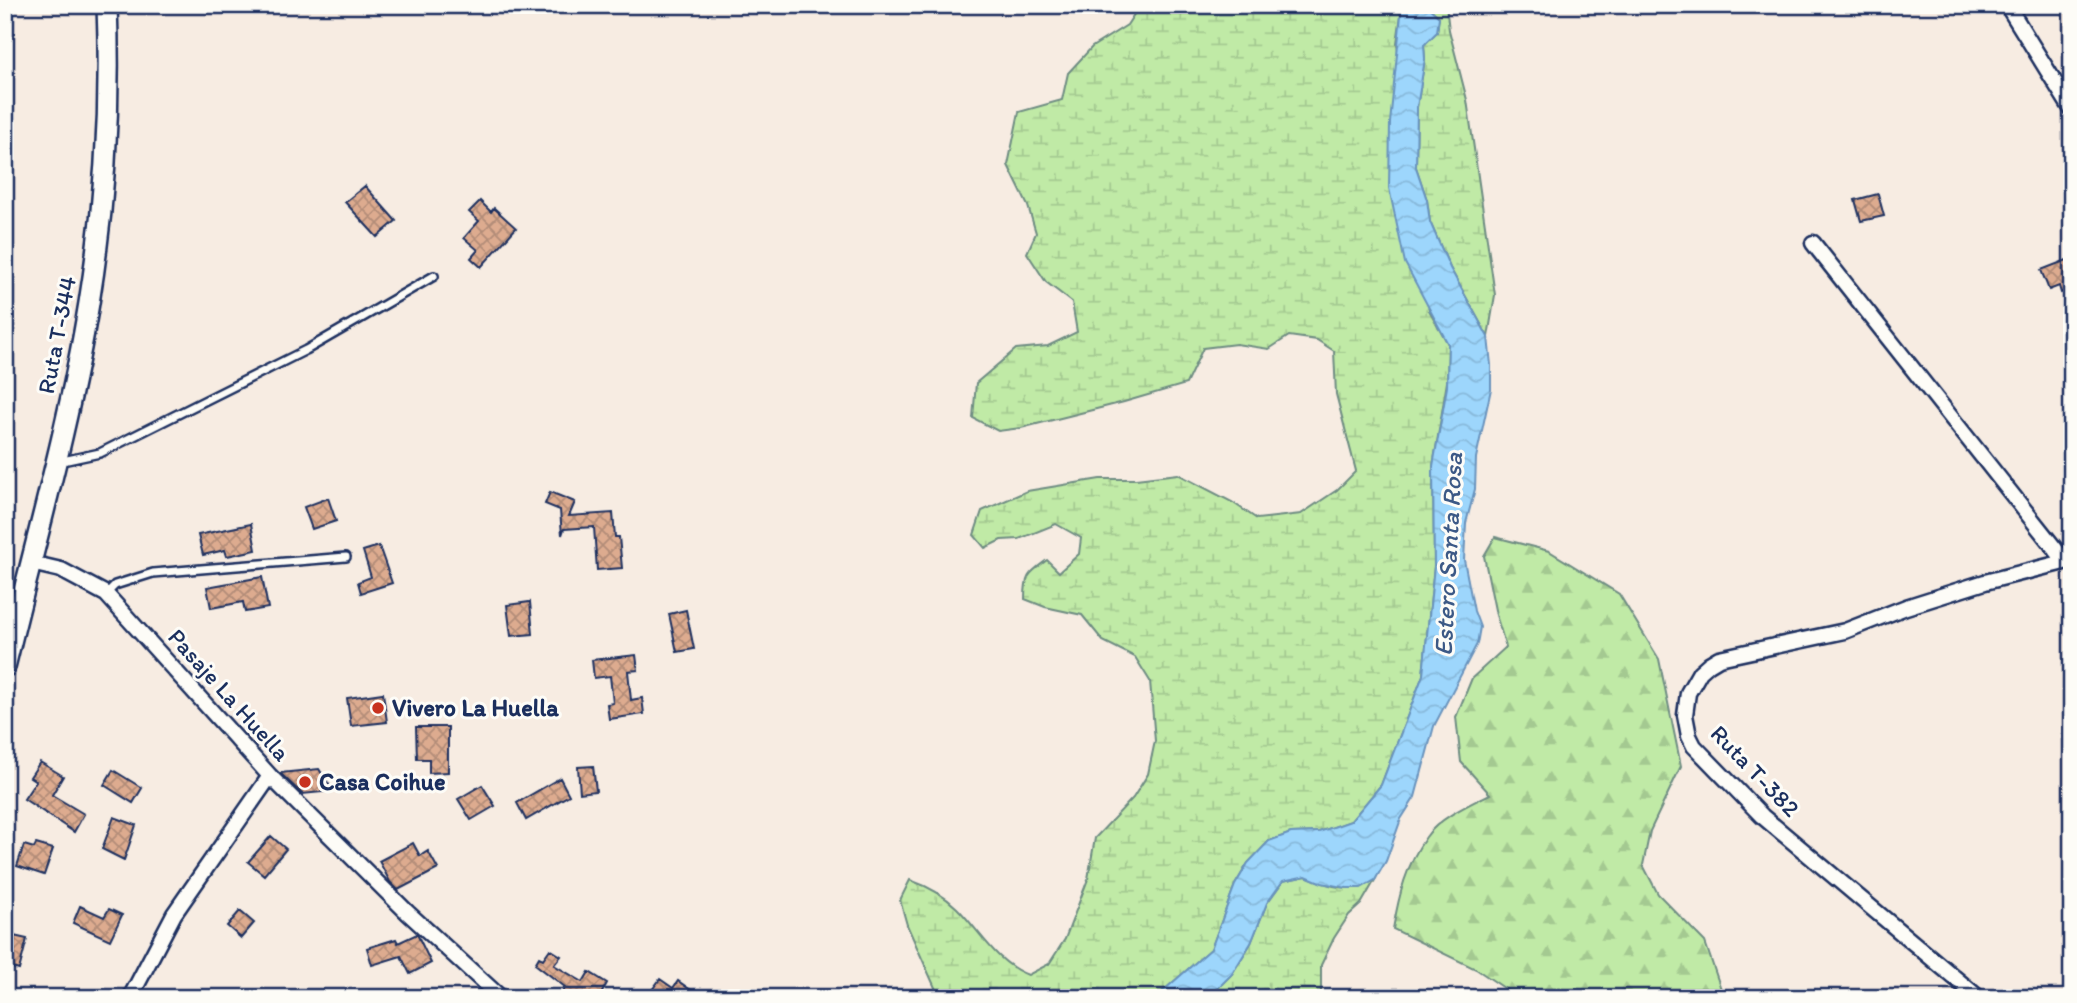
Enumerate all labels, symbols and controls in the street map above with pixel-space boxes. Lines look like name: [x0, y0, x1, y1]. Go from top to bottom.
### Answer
street label: Ruta T-344: [31, 274, 82, 396]
water label: Estero Santa Rosa: [1427, 451, 1469, 657]
street label: Pasaje La Huella: [162, 622, 297, 767]
place label: Vivero La Huella: [392, 693, 559, 722]
marker: Vivero La Huella: [370, 700, 386, 716]
street label: Ruta T-382: [1705, 719, 1806, 823]
place label: Casa Coihue: [319, 767, 446, 796]
marker: Casa Coihue: [297, 774, 313, 790]

